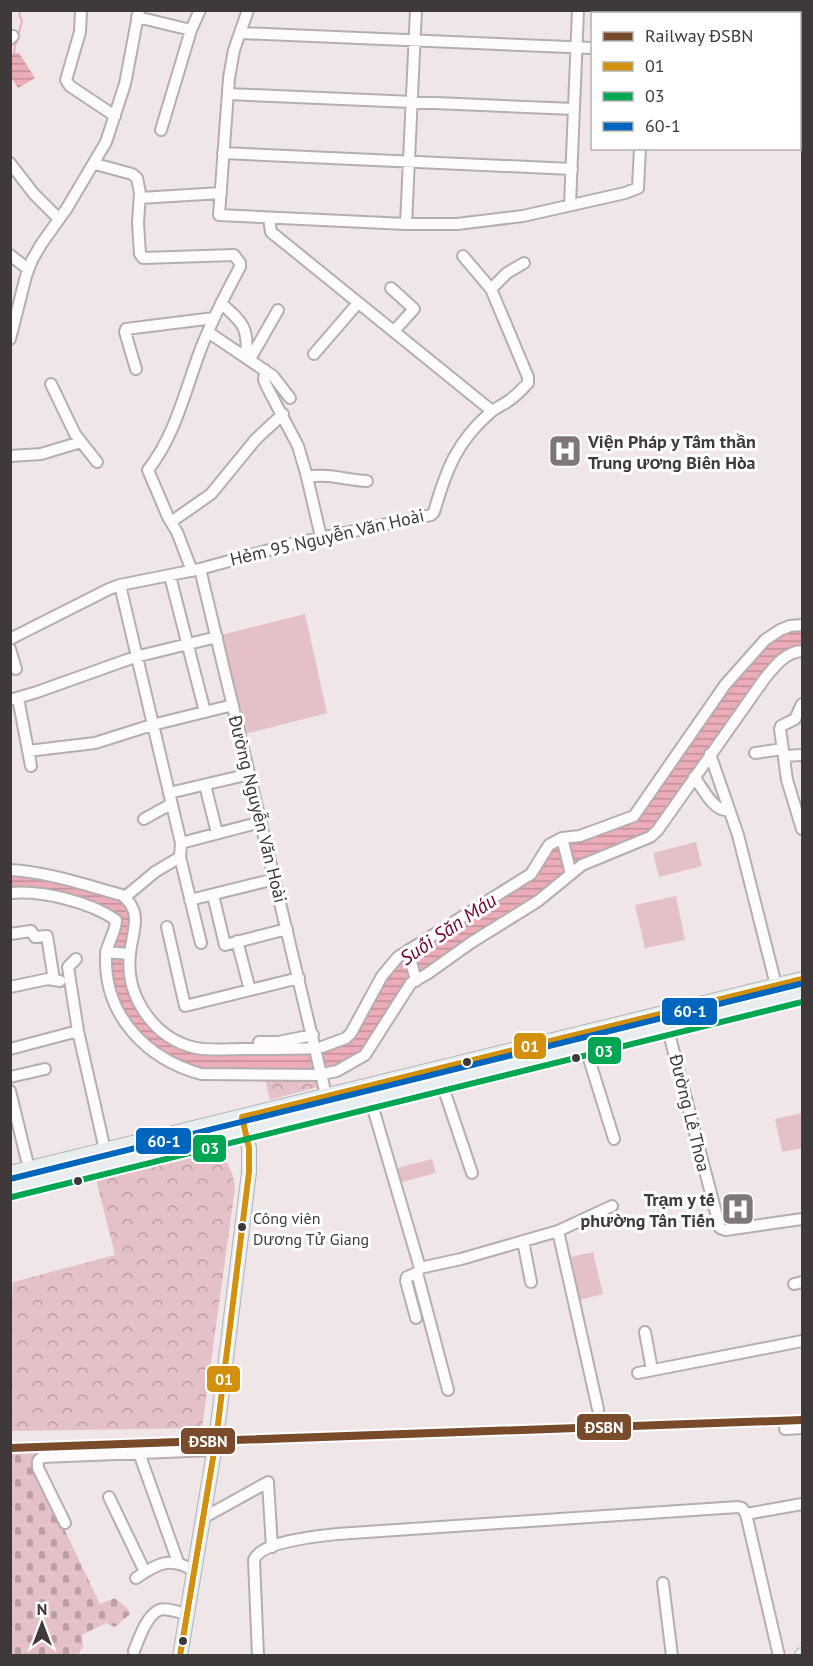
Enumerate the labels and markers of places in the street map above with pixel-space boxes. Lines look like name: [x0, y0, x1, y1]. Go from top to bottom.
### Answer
place label: Viện Pháp y Tâm thần Trung ương Biên Hòa: [587, 430, 756, 474]
hospital icon: Viện Pháp y Tâm thần Trung ương Biên Hòa: [547, 433, 583, 469]
unlabelled marker: [570, 1052, 582, 1064]
unlabelled marker: [461, 1056, 473, 1068]
unlabelled marker: [72, 1175, 84, 1187]
place label: Trạm y tế phường Tân Tiến: [581, 1188, 715, 1232]
hospital icon: Trạm y tế phường Tân Tiến: [720, 1191, 756, 1227]
place label: Công viên Dương Tử Giang: [253, 1208, 369, 1249]
marker: Công viên Dương Tử Giang: [236, 1221, 248, 1233]
unlabelled marker: [177, 1635, 189, 1647]

